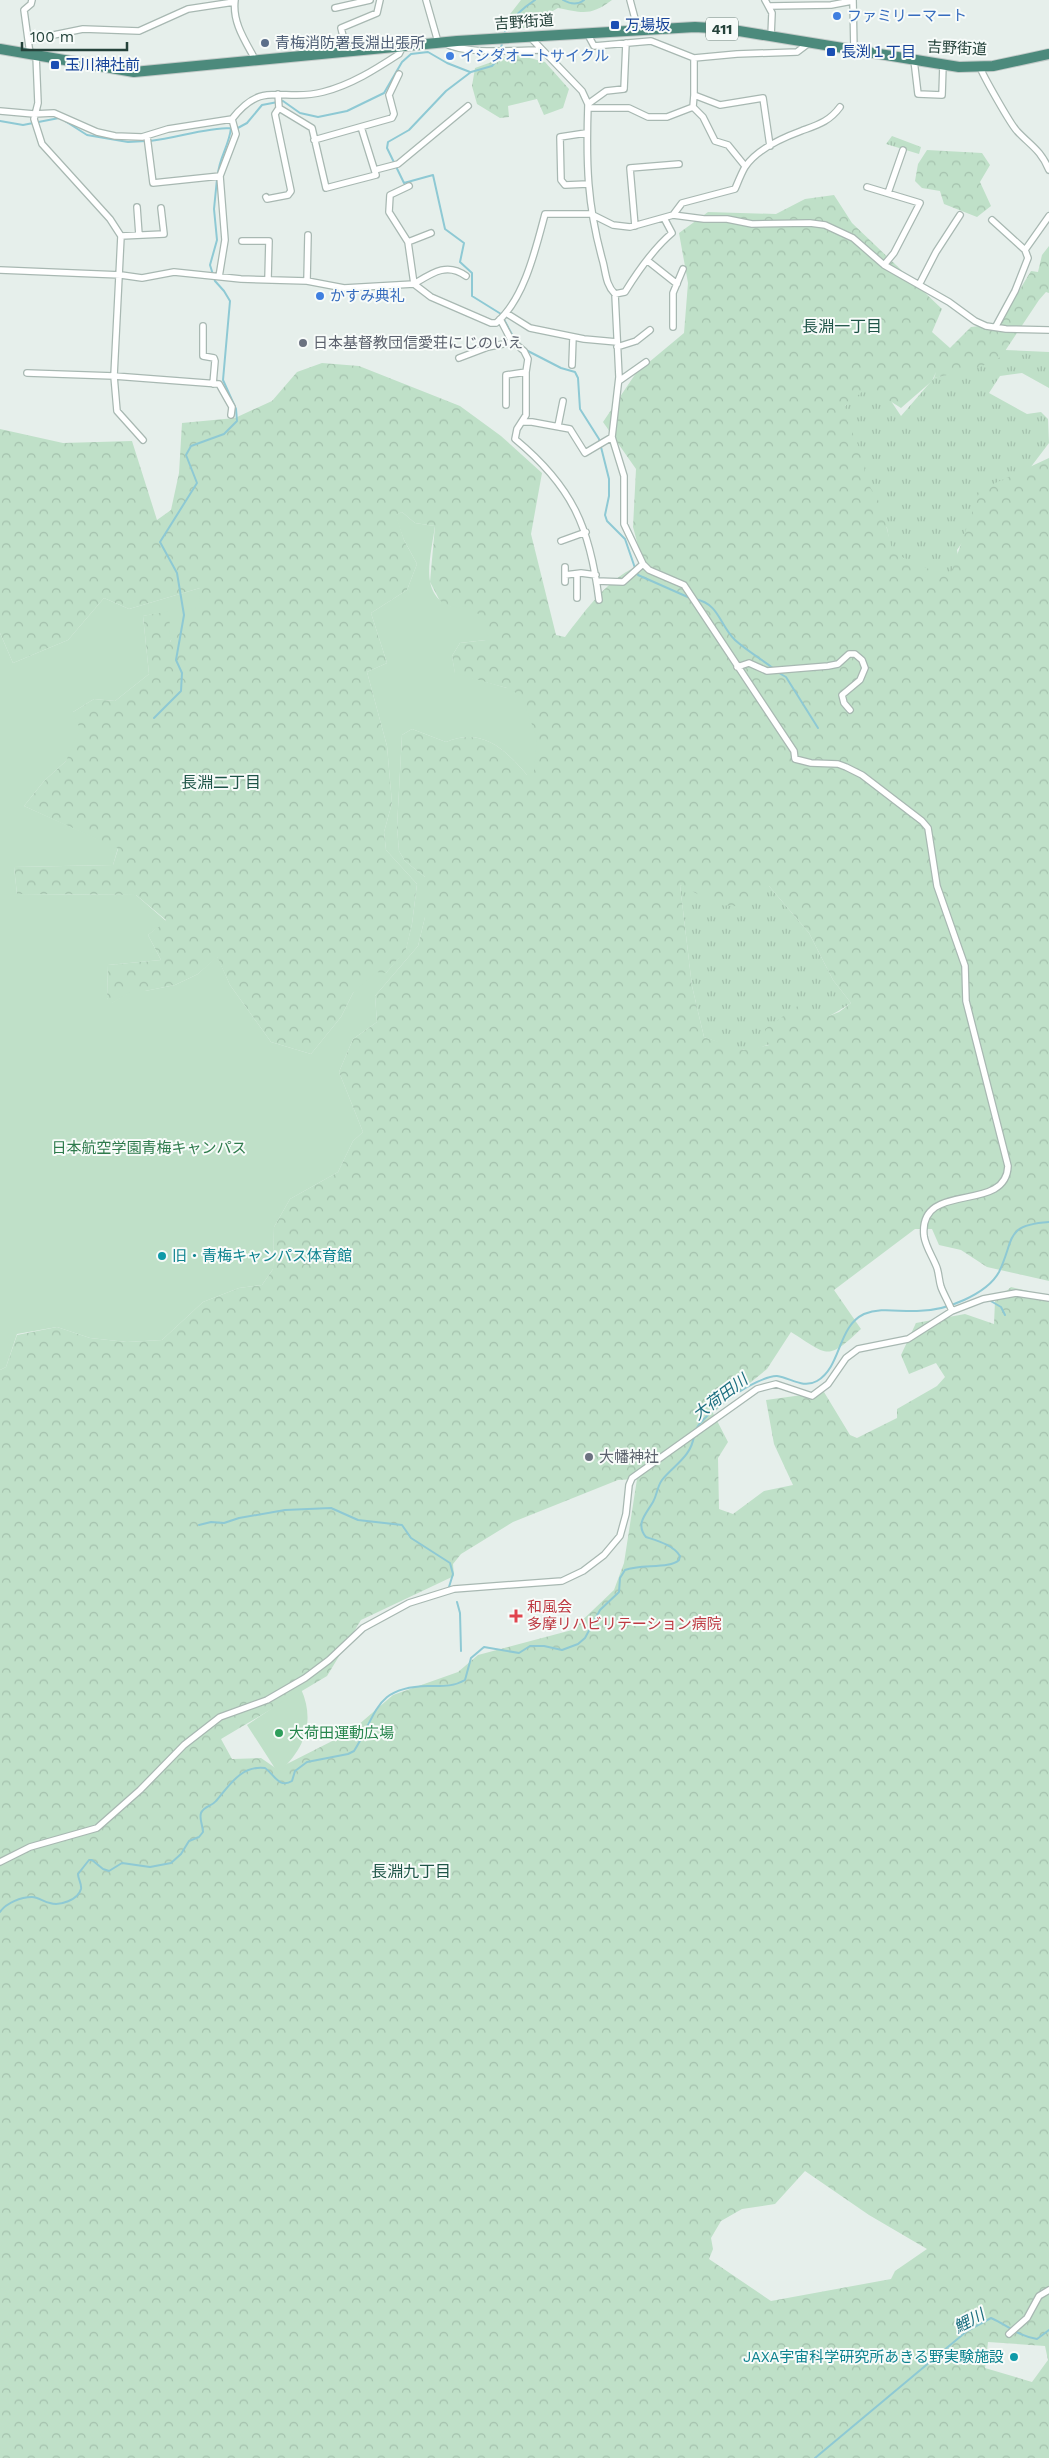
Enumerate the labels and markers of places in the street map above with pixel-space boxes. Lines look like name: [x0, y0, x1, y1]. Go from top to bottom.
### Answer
place label: ファミリーマート: [847, 7, 967, 25]
marker: ファミリーマート: [831, 10, 843, 22]
place label: 万場坂: [625, 16, 670, 34]
marker: 万場坂: [609, 19, 621, 31]
place label: 青梅消防署長淵出張所: [275, 34, 425, 52]
marker: 青梅消防署長淵出張所: [259, 37, 271, 49]
place label: 長渕１丁目: [841, 43, 916, 61]
marker: 長渕１丁目: [825, 46, 837, 58]
place label: イシダオートサイクル: [460, 47, 609, 65]
marker: イシダオートサイクル: [444, 50, 456, 62]
place label: 玉川神社前: [65, 56, 140, 74]
marker: 玉川神社前: [49, 59, 61, 71]
place label: かすみ典礼: [330, 287, 405, 305]
marker: かすみ典礼: [314, 290, 326, 302]
place label: 日本基督教団信愛荘にじのいえ: [313, 334, 523, 352]
marker: 日本基督教団信愛荘にじのいえ: [297, 337, 309, 349]
place label: 旧・青梅キャンパス体育館: [172, 1247, 352, 1265]
marker: 旧・青梅キャンパス体育館: [156, 1250, 168, 1262]
place label: 大幡神社: [599, 1448, 659, 1466]
marker: 大幡神社: [583, 1451, 595, 1463]
place label: 和風会 多摩リハビリテーション病院: [527, 1598, 722, 1633]
marker: 和風会 多摩リハビリテーション病院: [509, 1609, 523, 1623]
place label: 大荷田運動広場: [289, 1724, 394, 1742]
marker: 大荷田運動広場: [273, 1727, 285, 1739]
place label: JAXA宇宙科学研究所あきる野実験施設: [743, 2348, 1004, 2366]
marker: JAXA宇宙科学研究所あきる野実験施設: [1008, 2351, 1020, 2363]

